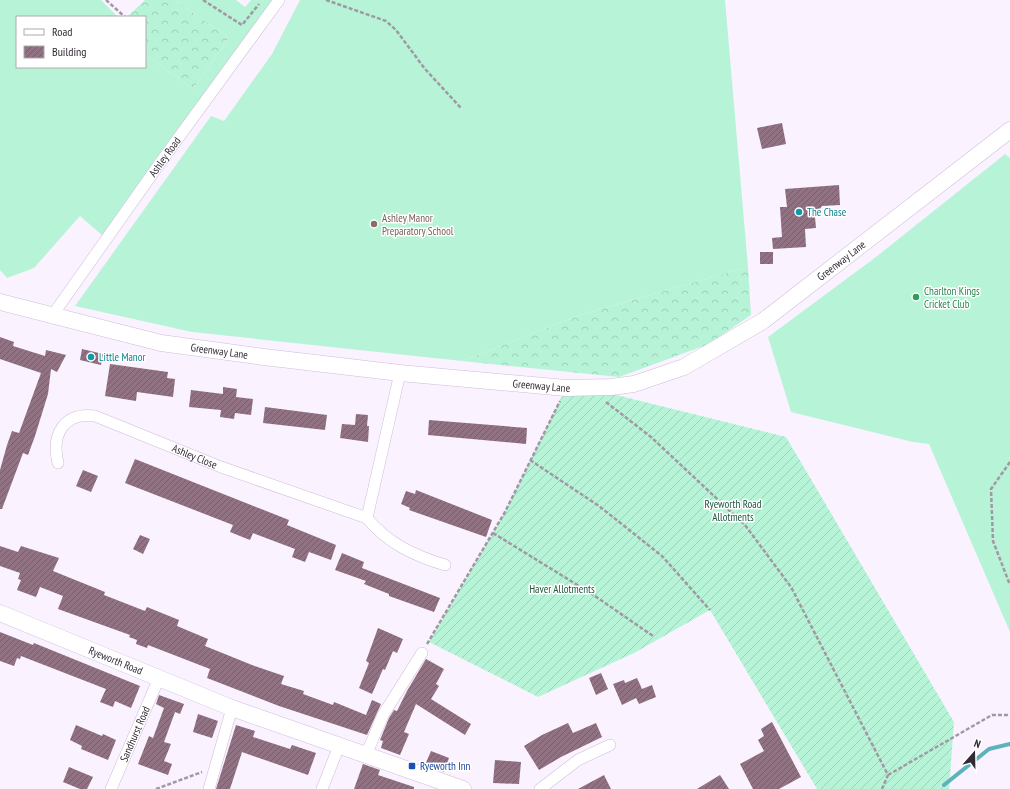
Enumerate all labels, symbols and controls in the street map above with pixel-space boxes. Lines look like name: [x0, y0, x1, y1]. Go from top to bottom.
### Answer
legend: [16, 16, 146, 68]
text: Road: [52, 24, 72, 39]
text: Building: [52, 44, 87, 59]
street label: Ashley Road: [146, 134, 184, 179]
place label: The Chase: [807, 205, 847, 219]
marker: The Chase: [794, 207, 804, 217]
place label: Ashley Manor Preparatory School: [382, 211, 454, 238]
marker: Ashley Manor Preparatory School: [369, 219, 379, 229]
street label: Greenway Lane: [814, 237, 869, 284]
place label: Charlton Kings Cricket Club: [924, 284, 980, 311]
marker: Charlton Kings Cricket Club: [911, 292, 921, 302]
street label: Greenway Lane: [190, 340, 249, 362]
place label: Little Manor: [99, 350, 145, 364]
marker: Little Manor: [86, 352, 96, 362]
street label: Greenway Lane: [512, 376, 571, 395]
street label: Ashley Close: [170, 441, 220, 472]
park label: Ryeworth Road Allotments: [705, 497, 762, 524]
park label: Haver Allotments: [529, 582, 595, 596]
street label: Ryeworth Road: [87, 643, 145, 678]
street label: Sandhurst Road: [117, 704, 153, 764]
north arrow: [954, 733, 994, 773]
text: N: [972, 736, 983, 751]
place label: Ryeworth Inn: [420, 759, 471, 773]
marker: Ryeworth Inn: [407, 761, 417, 771]

